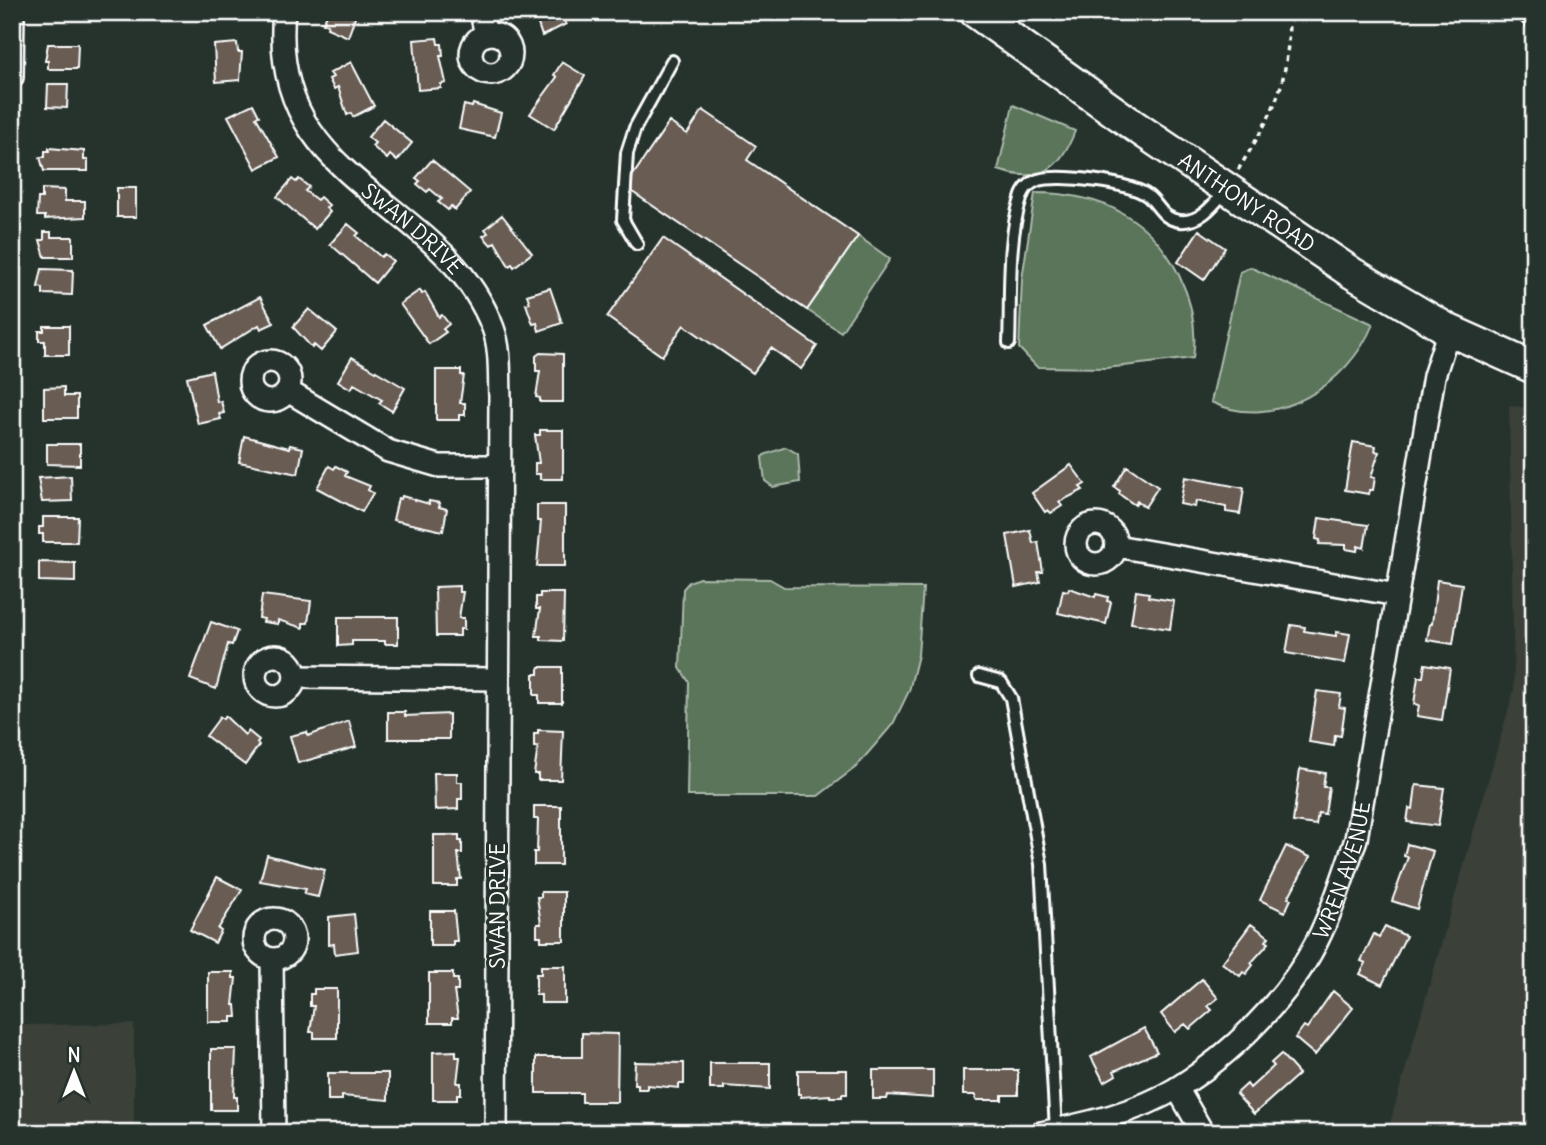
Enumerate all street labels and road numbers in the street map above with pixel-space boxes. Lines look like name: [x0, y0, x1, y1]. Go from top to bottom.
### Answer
street label: ANTHONY ROAD: [1174, 146, 1321, 258]
street label: SWAN DRIVE: [356, 177, 469, 280]
street label: WREN AVENUE: [1307, 799, 1376, 943]
street label: SWAN DRIVE: [484, 843, 511, 969]

